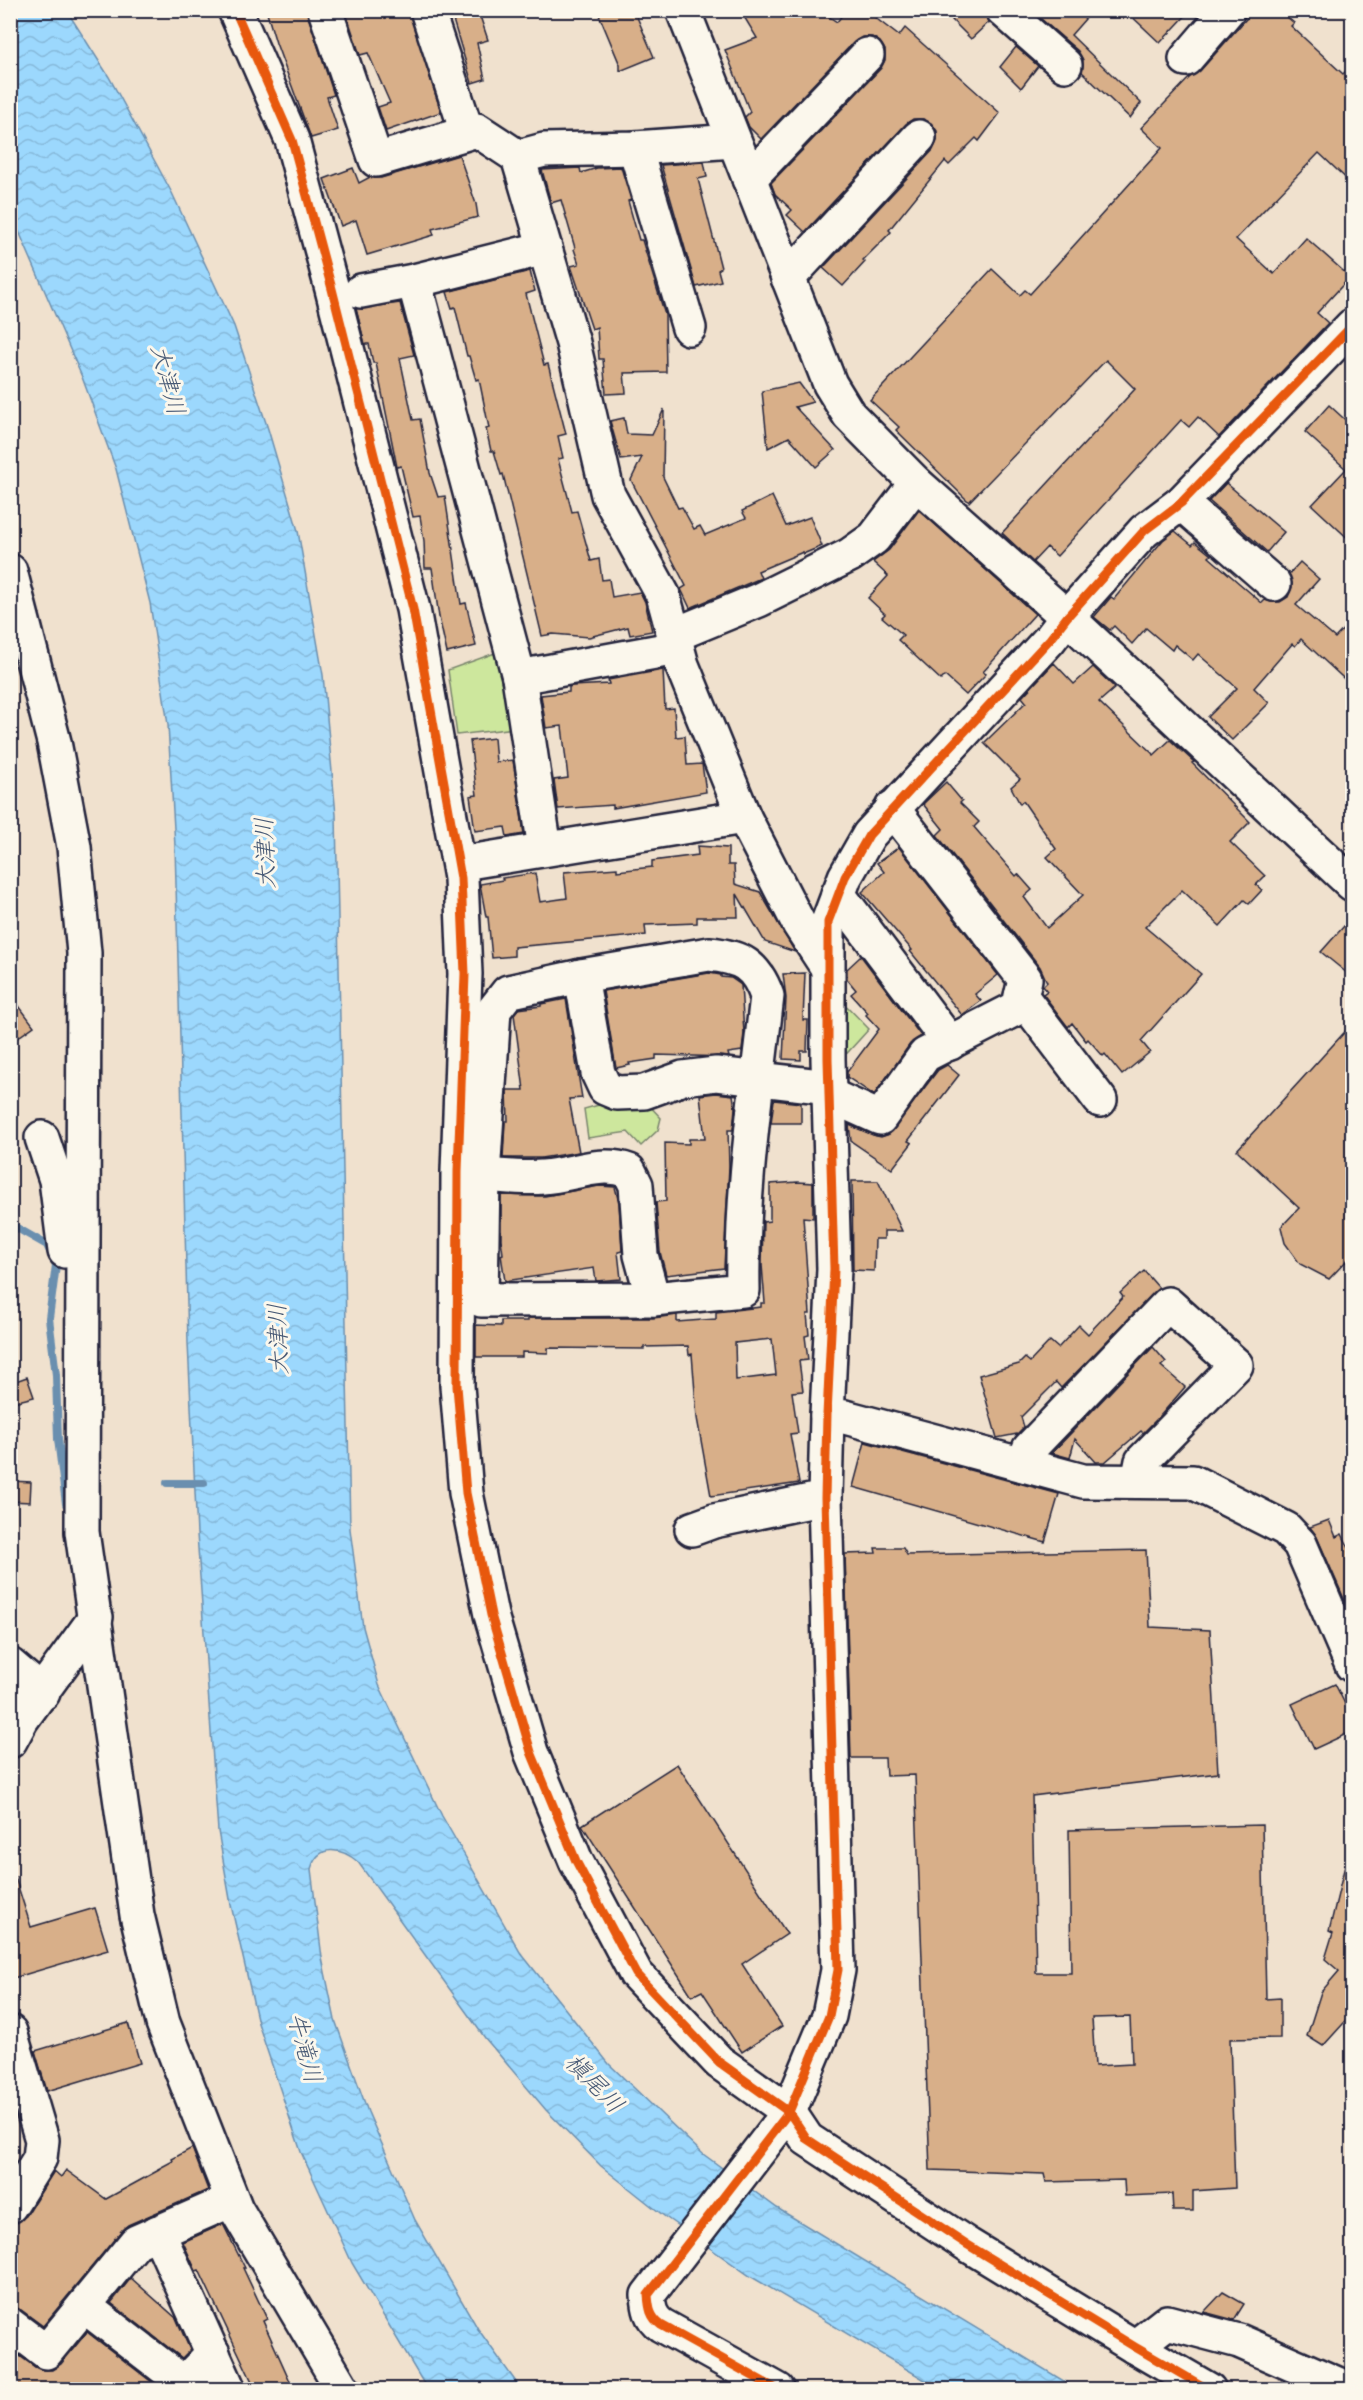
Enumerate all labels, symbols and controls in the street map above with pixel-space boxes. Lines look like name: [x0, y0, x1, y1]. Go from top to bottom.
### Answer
water label: 大津川: [141, 341, 193, 419]
water label: 大津川: [248, 816, 284, 890]
water label: 大津川: [261, 1302, 297, 1376]
water label: 牛滝川: [278, 2009, 330, 2087]
water label: 槇尾川: [557, 2046, 631, 2122]

